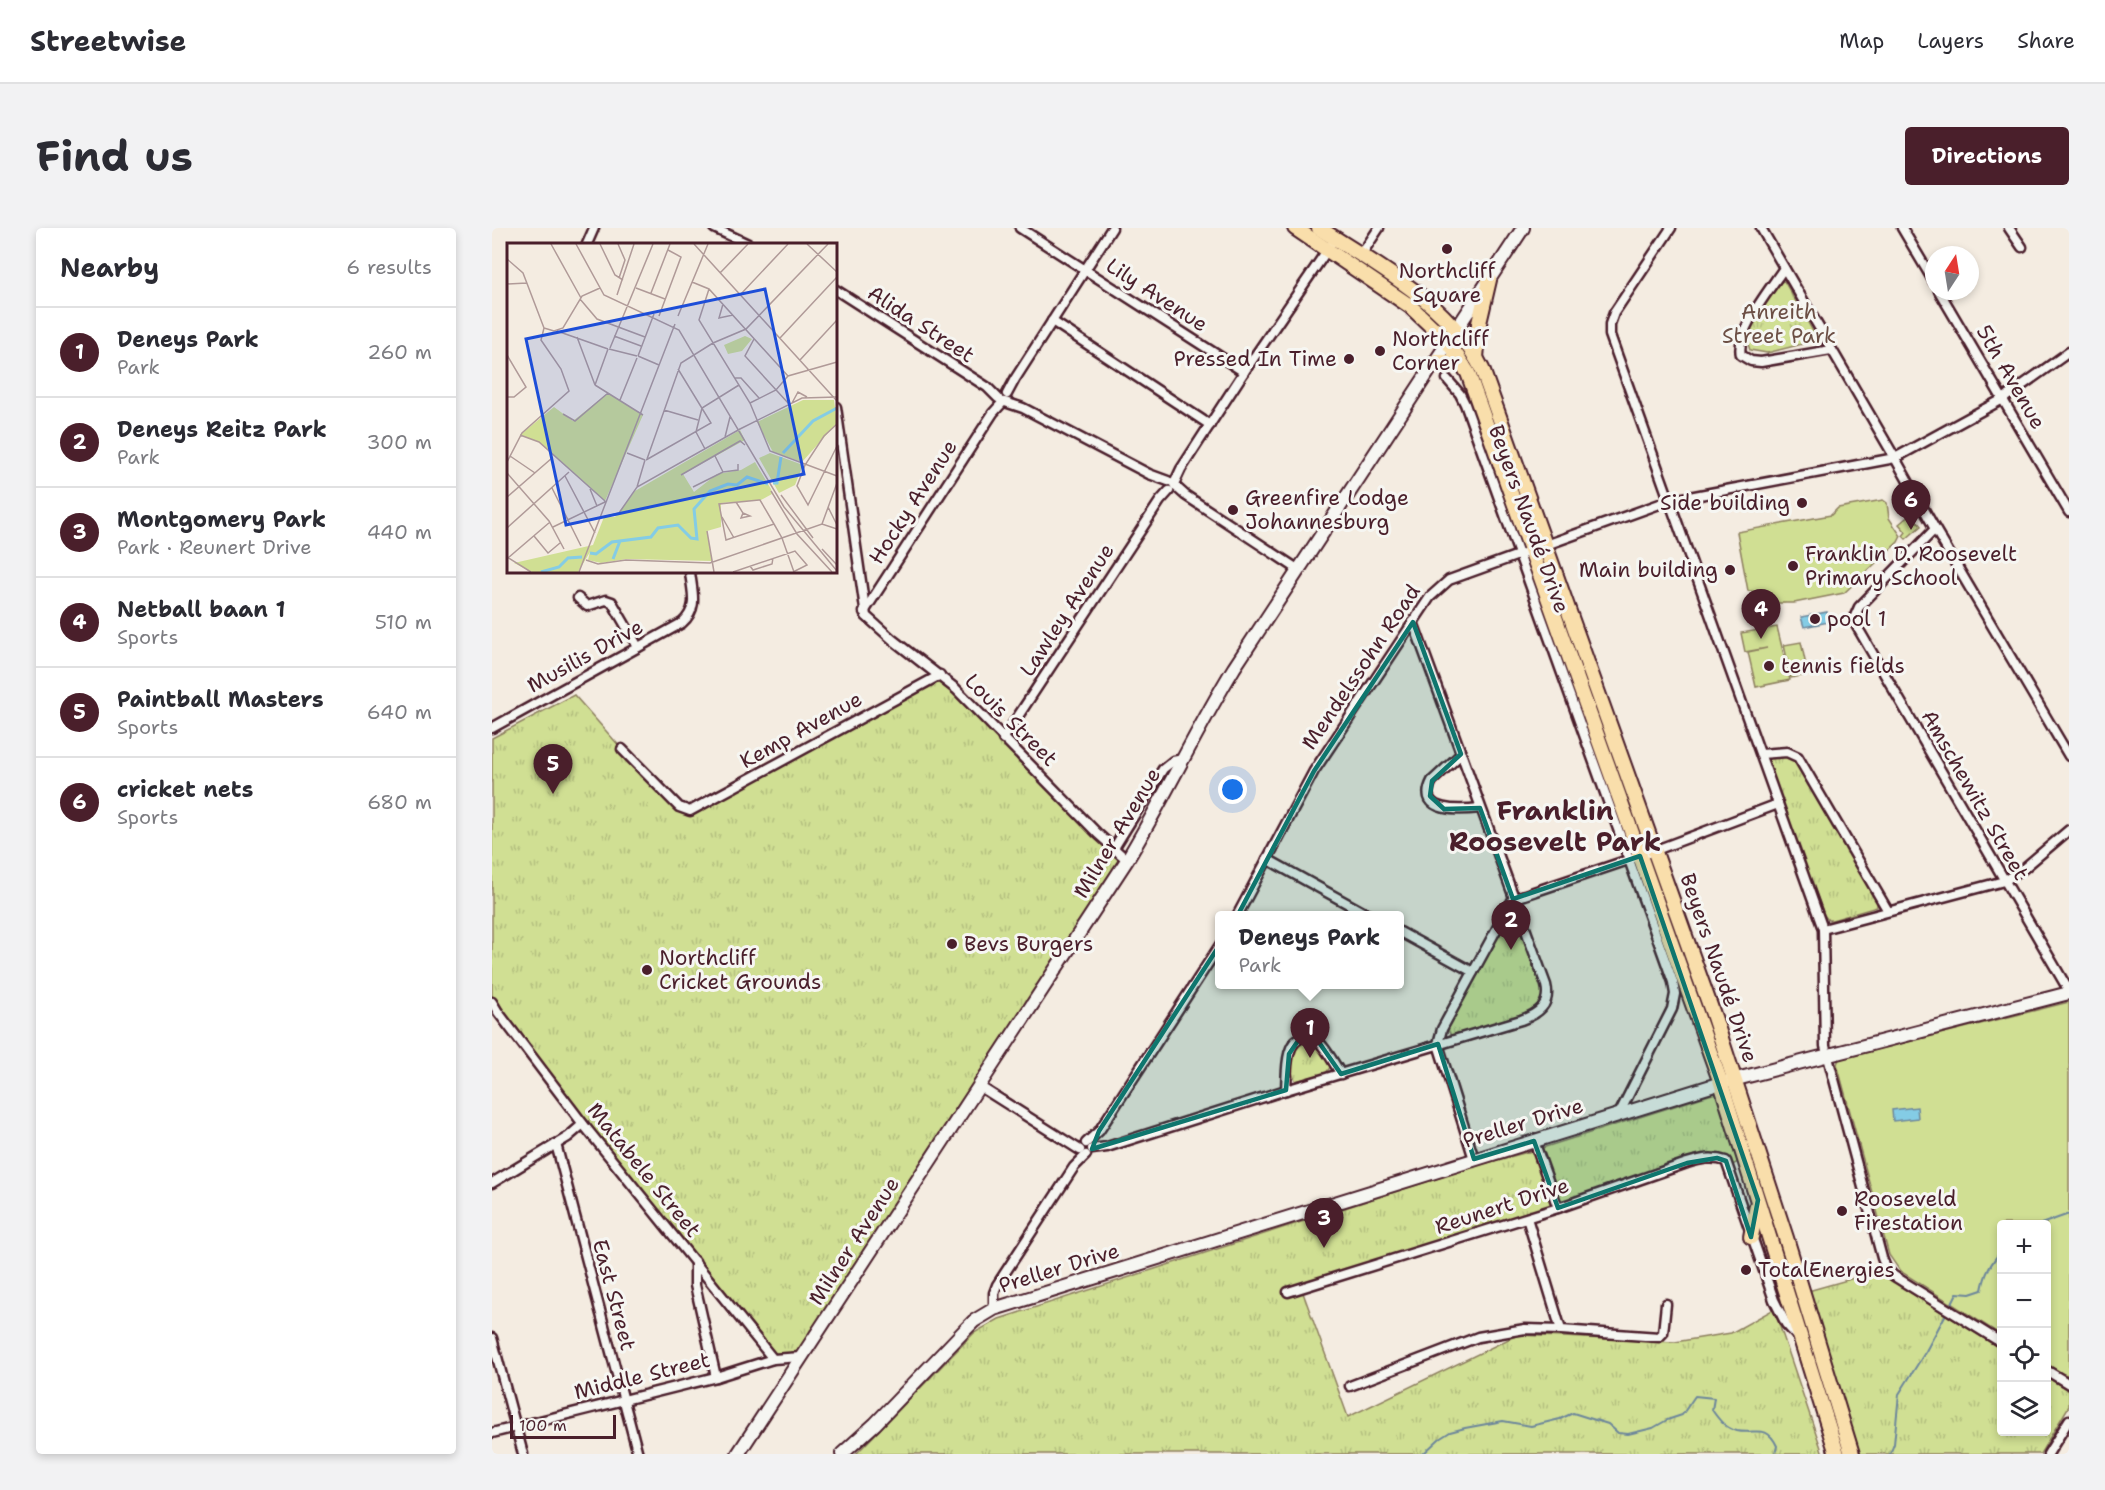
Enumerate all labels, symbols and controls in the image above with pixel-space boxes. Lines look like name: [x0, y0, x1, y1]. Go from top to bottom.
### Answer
text: Streetwise: [30, 22, 186, 60]
text: Map: [1839, 27, 1884, 55]
text: Layers: [1917, 27, 1984, 55]
text: Share: [2017, 27, 2075, 55]
button: Directions: [1905, 127, 2069, 185]
text: Find us: [36, 128, 193, 184]
marker: Northcliff Square: [1440, 242, 1454, 256]
inset map: [507, 243, 837, 573]
north arrow: [1925, 246, 1979, 300]
text: Nearby: [60, 250, 159, 285]
street label: Lily Avenue: [1101, 252, 1213, 338]
text: 6 results: [346, 254, 432, 280]
place label: Northcliff Square: [1399, 257, 1496, 309]
street label: Alida Street: [862, 279, 980, 369]
park label: Anreith Street Park: [1722, 298, 1836, 350]
street label: 5th Avenue: [1970, 320, 2052, 434]
text: Deneys Park: [117, 325, 259, 354]
place label: Northcliff Corner: [1392, 325, 1489, 377]
text: 1: [75, 339, 84, 365]
text: 260 m: [367, 339, 432, 365]
marker: Northcliff Corner: [1373, 344, 1387, 358]
place label: Pressed In Time: [1173, 345, 1337, 373]
marker: Pressed In Time: [1342, 352, 1356, 366]
text: Park: [117, 354, 160, 380]
text: Deneys Reitz Park: [117, 415, 327, 444]
street label: Beyers Naudé Drive: [1482, 421, 1576, 617]
text: 2: [73, 429, 87, 455]
text: 300 m: [366, 429, 432, 455]
street label: Hocky Avenue: [862, 434, 964, 570]
text: Park: [117, 444, 160, 470]
pin: 6: [1892, 480, 1930, 530]
place label: Greenfire Lodge Johannesburg: [1245, 484, 1409, 536]
place label: Side building: [1660, 489, 1790, 517]
marker: Side building: [1795, 496, 1809, 510]
marker: Greenfire Lodge Johannesburg: [1226, 503, 1240, 517]
text: Montgomery Park: [117, 505, 326, 534]
text: 3: [73, 519, 87, 545]
text: 440 m: [367, 519, 432, 545]
text: Park · Reunert Drive: [117, 534, 312, 560]
street label: Lawley Avenue: [1013, 538, 1121, 682]
place label: Franklin D. Roosevelt Primary School: [1805, 540, 2017, 592]
place label: Main building: [1579, 556, 1718, 584]
marker: Franklin D. Roosevelt Primary School: [1786, 559, 1800, 573]
marker: Main building: [1723, 563, 1737, 577]
street label: Mendelssohn Road: [1295, 579, 1427, 755]
pin: 4: [1742, 590, 1780, 639]
text: Netball baan 1: [117, 595, 285, 624]
place label: pool 1: [1827, 605, 1886, 633]
text: 4: [73, 609, 87, 635]
text: 510 m: [375, 609, 432, 635]
marker: pool 1: [1808, 612, 1822, 626]
street label: Musilis Drive: [522, 613, 648, 699]
text: Sports: [117, 624, 178, 650]
place label: tennis fields: [1781, 652, 1905, 680]
marker: tennis fields: [1762, 659, 1776, 673]
street label: Louis Street: [958, 667, 1064, 773]
text: Paintball Masters: [117, 685, 323, 714]
street label: Kemp Avenue: [735, 685, 867, 775]
text: 5: [73, 699, 86, 725]
text: 640 m: [367, 699, 432, 725]
street label: Amschewitz Street: [1915, 705, 2035, 885]
text: Sports: [117, 714, 178, 740]
pin: 5: [534, 744, 572, 794]
street label: Milner Avenue: [1067, 763, 1167, 903]
text: cricket nets: [117, 775, 253, 804]
your location: [1218, 775, 1247, 804]
text: 6: [73, 789, 87, 815]
text: 680 m: [367, 789, 432, 815]
district label: Franklin Roosevelt Park: [1449, 792, 1661, 860]
text: Sports: [117, 804, 178, 830]
street label: Beyers Naudé Drive: [1674, 870, 1764, 1066]
pin: 2: [1492, 900, 1530, 950]
popup: [1215, 911, 1404, 989]
text: Deneys Park: [1239, 923, 1380, 952]
place label: Bevs Burgers: [964, 930, 1093, 958]
marker: Bevs Burgers: [945, 937, 959, 951]
place label: Northcliff Cricket Grounds: [659, 944, 821, 996]
text: Park: [1239, 952, 1281, 978]
marker: Northcliff Cricket Grounds: [640, 963, 654, 977]
pin: 1: [1290, 1008, 1330, 1058]
street label: Preller Drive: [1459, 1091, 1587, 1155]
street label: Matabele Street: [581, 1097, 707, 1243]
street label: Milner Avenue: [802, 1171, 906, 1311]
street label: Reunert Drive: [1432, 1171, 1572, 1241]
place label: Rooseveld Firestation: [1854, 1185, 1963, 1237]
pin: 3: [1304, 1198, 1344, 1248]
marker: Rooseveld Firestation: [1835, 1204, 1849, 1218]
map controls: [1997, 1220, 2051, 1436]
button: +: [1997, 1220, 2051, 1274]
street label: East Street: [586, 1236, 642, 1354]
street label: Preller Drive: [995, 1236, 1123, 1300]
place label: TotalEnergies: [1758, 1256, 1895, 1284]
marker: TotalEnergies: [1739, 1263, 1753, 1277]
button: −: [1997, 1274, 2051, 1328]
button: locate: [1997, 1328, 2051, 1382]
street label: Middle Street: [571, 1346, 713, 1406]
button: layers: [1997, 1382, 2051, 1436]
scale bar: [510, 1412, 616, 1440]
text: 100 m: [519, 1415, 567, 1436]

